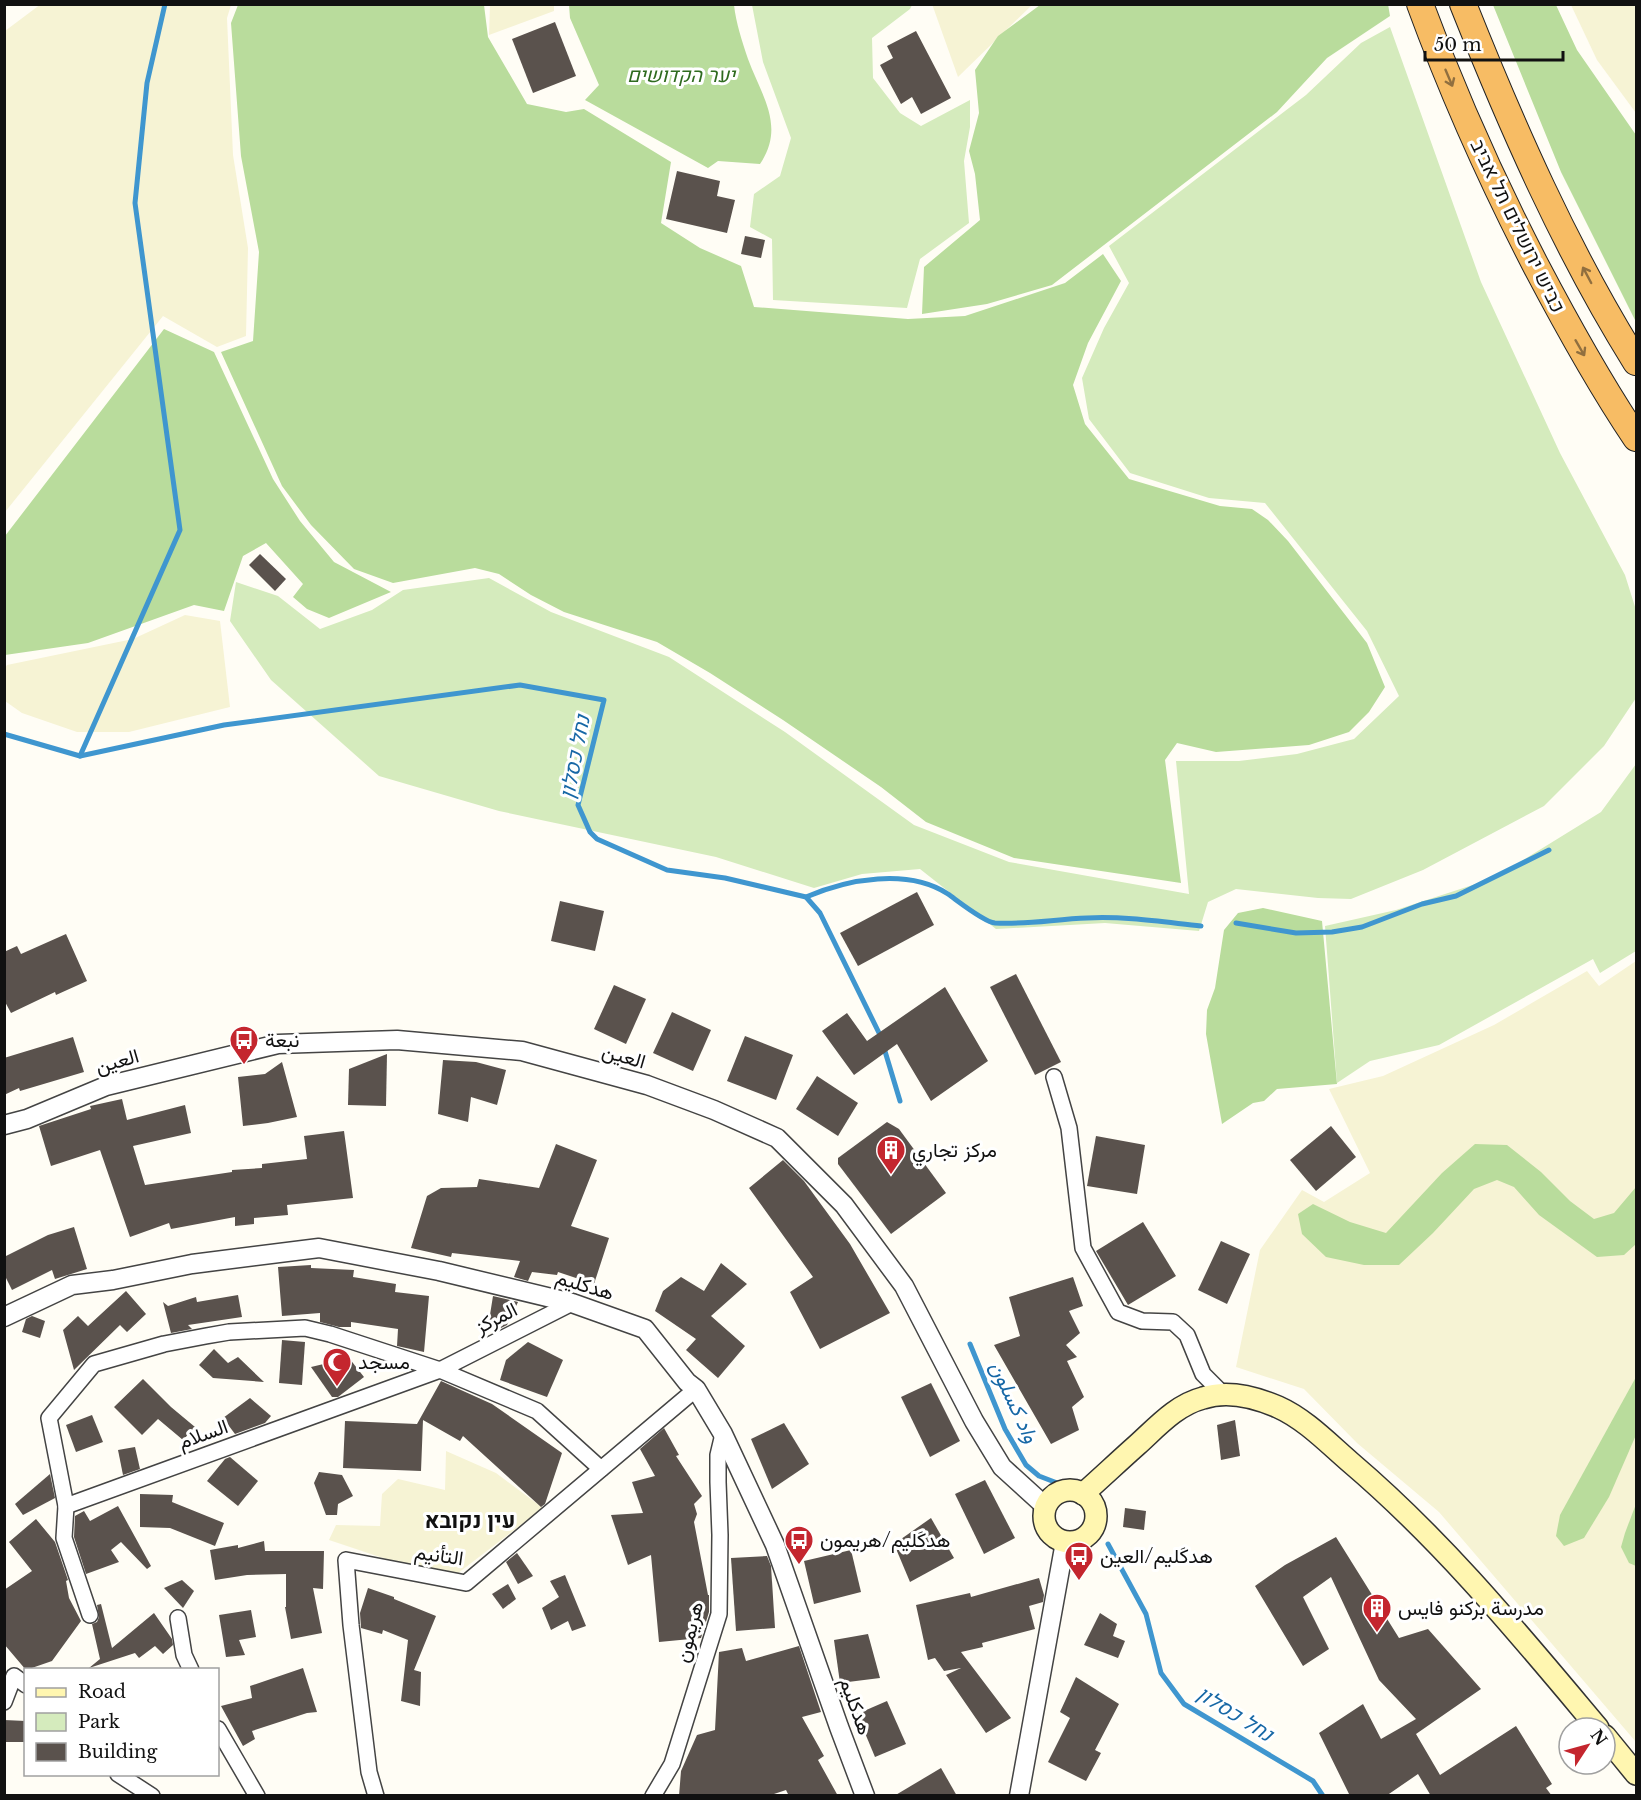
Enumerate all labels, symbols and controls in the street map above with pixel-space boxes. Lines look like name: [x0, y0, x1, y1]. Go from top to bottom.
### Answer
scale bar: [1425, 24, 1563, 62]
text: 50 m: [1434, 34, 1482, 56]
park label: יער הקדושים: [627, 63, 737, 87]
one-way arrow: [1444, 69, 1455, 87]
street label: כביש ירושלים תל אביב: [1466, 135, 1570, 317]
one-way arrow: [1581, 267, 1593, 284]
one-way arrow: [1575, 339, 1587, 356]
water label: נחל כסלון: [554, 712, 596, 801]
bus stop icon: نبعة: [228, 1024, 260, 1066]
place label: نبعة: [265, 1028, 299, 1052]
street label: العين: [599, 1038, 649, 1074]
street label: العين: [92, 1043, 142, 1079]
building icon: مركز تجاري: [875, 1134, 907, 1176]
place label: مركز تجاري: [912, 1138, 997, 1167]
street label: هدكليم: [553, 1265, 617, 1306]
street label: المركز: [470, 1297, 522, 1340]
mosque icon: مسجد: [321, 1346, 353, 1388]
place label: مسجد: [358, 1350, 410, 1374]
water label: واد كسلون: [984, 1357, 1045, 1448]
street label: السلام: [175, 1414, 232, 1455]
district label: עין נקובא: [425, 1507, 515, 1534]
bus stop icon: هدكَليم/هريمون: [783, 1524, 815, 1566]
place label: هدكَليم/هريمون: [820, 1528, 950, 1553]
street label: التأنيم: [413, 1540, 465, 1571]
bus stop icon: هدكَليم/العين: [1063, 1540, 1095, 1582]
place label: هدكَليم/العين: [1100, 1544, 1213, 1569]
building icon: مدرسة بركنو فايس: [1361, 1592, 1393, 1634]
place label: مدرسة بركنو فايس: [1398, 1596, 1544, 1621]
street label: هريمون: [670, 1599, 709, 1665]
legend: [24, 1668, 219, 1776]
street label: هدكليم: [834, 1674, 877, 1738]
text: Road: [78, 1681, 126, 1703]
water label: נחל כסלון: [1192, 1681, 1279, 1748]
text: Park: [78, 1711, 120, 1733]
north arrow: [1557, 1716, 1617, 1776]
text: N: [1587, 1725, 1612, 1749]
text: Building: [78, 1741, 157, 1763]

